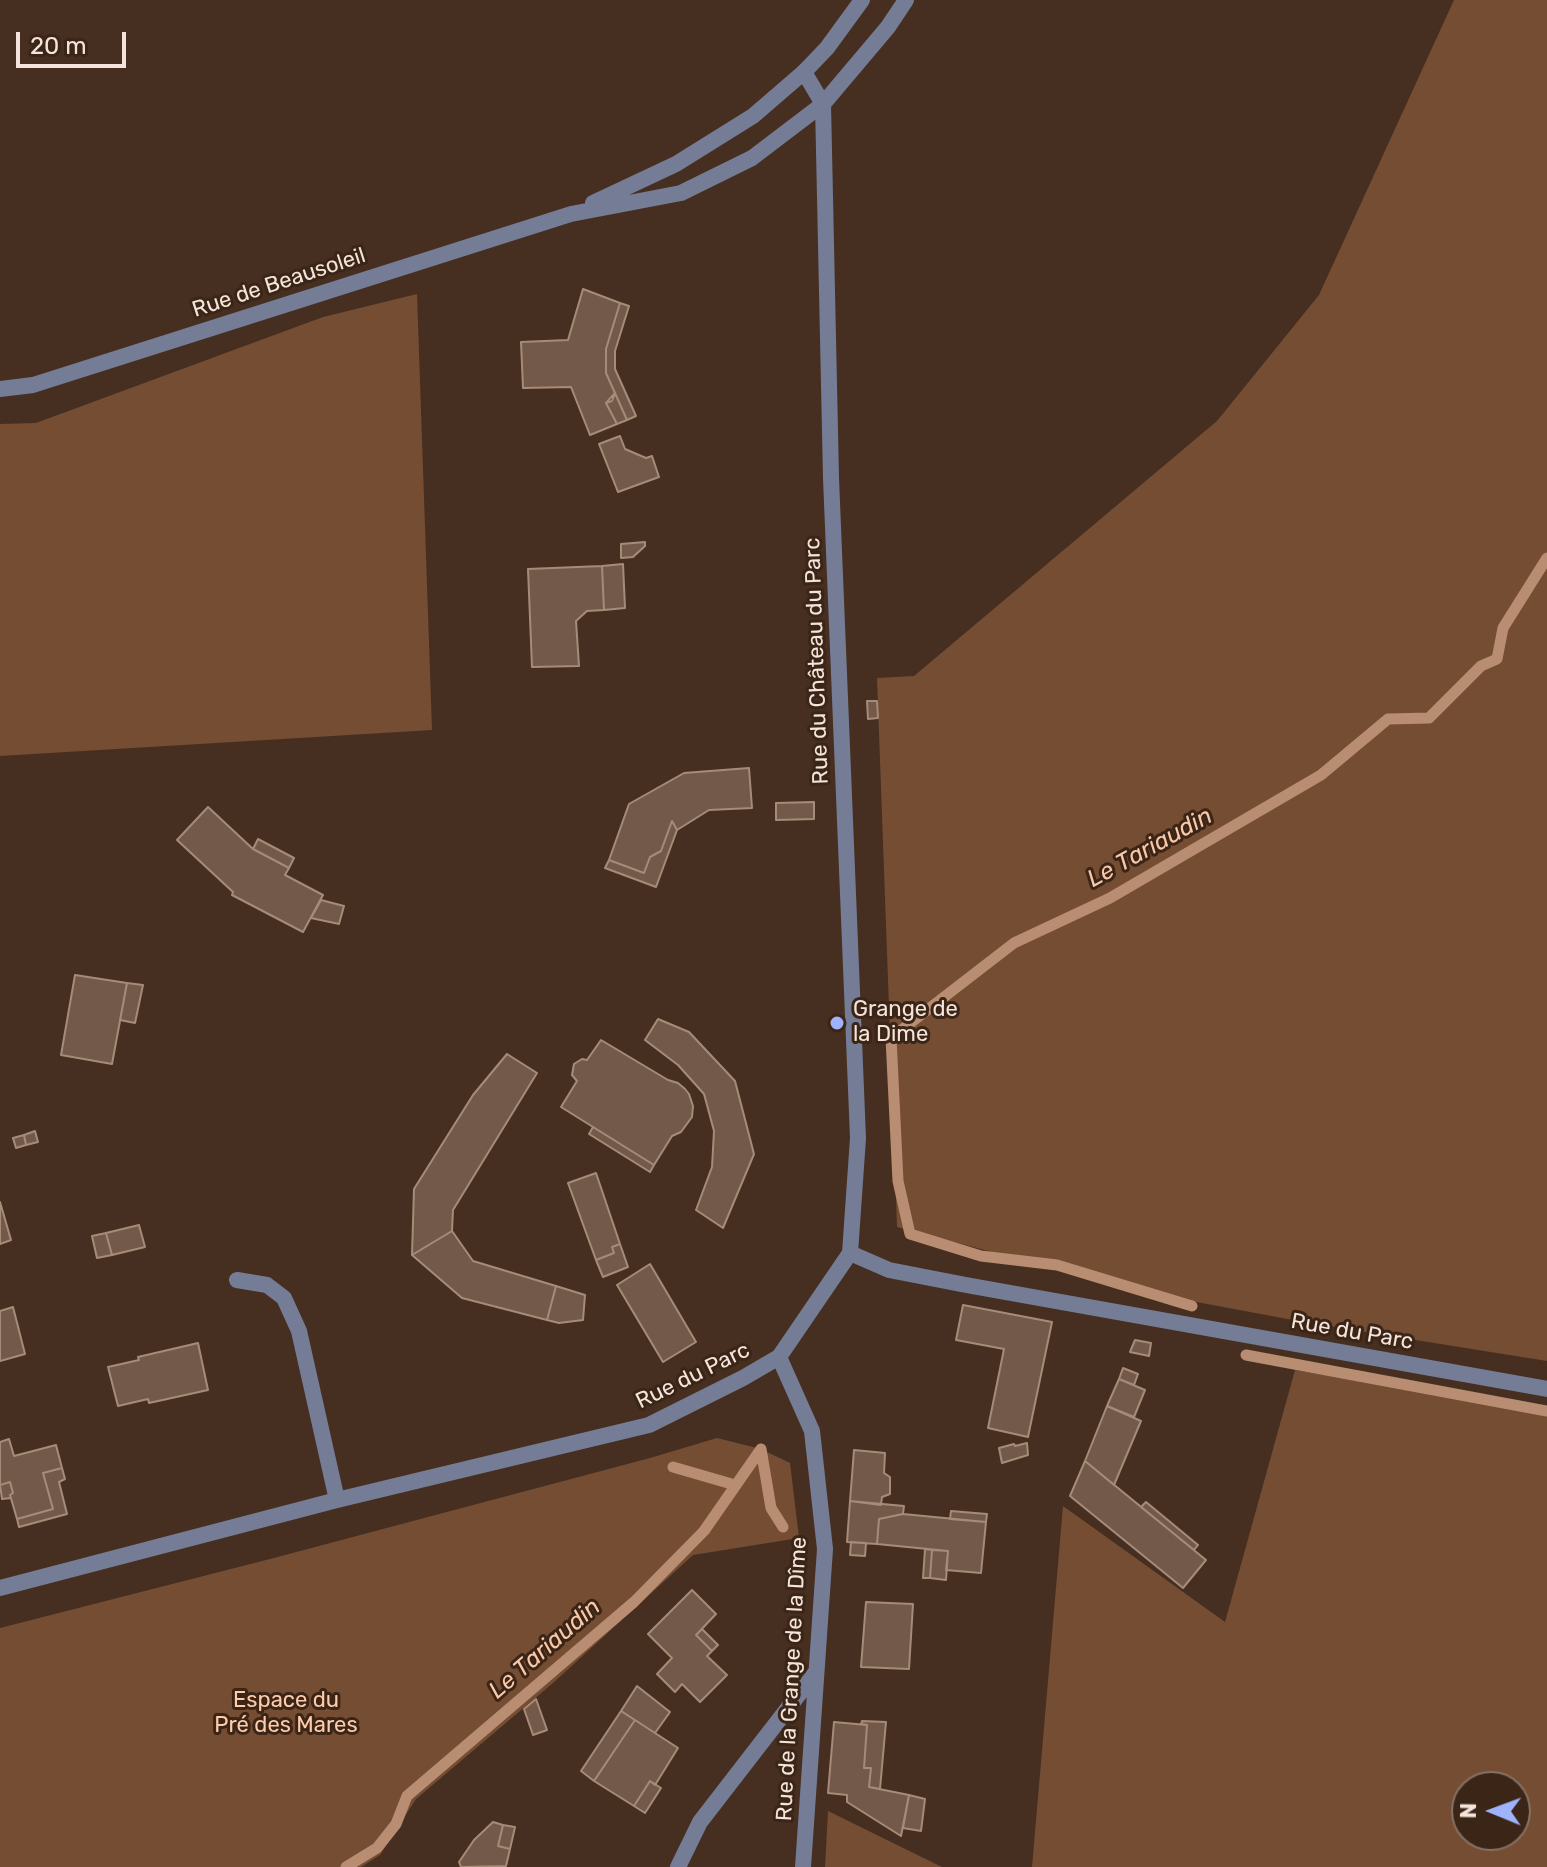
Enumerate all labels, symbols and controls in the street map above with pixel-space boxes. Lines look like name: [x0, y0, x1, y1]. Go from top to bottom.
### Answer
scale bar: [20, 16, 130, 66]
text: 20 m: [30, 32, 87, 60]
street label: Rue de Beausoleil: [189, 243, 369, 323]
street label: Rue du Château du Parc: [799, 537, 835, 785]
water label: Le Tariaudin: [1083, 802, 1217, 894]
place label: Grange de la Dime: [853, 997, 958, 1048]
marker: Grange de la Dime: [828, 1014, 846, 1032]
street label: Rue du Parc: [1289, 1308, 1415, 1356]
street label: Rue du Parc: [632, 1337, 754, 1415]
street label: Rue de la Grange de la Dîme: [771, 1536, 813, 1822]
water label: Le Tariaudin: [483, 1593, 607, 1705]
park label: Espace du Pré des Mares: [214, 1688, 358, 1740]
north arrow: [1451, 1771, 1531, 1851]
text: N: [1455, 1802, 1482, 1819]

